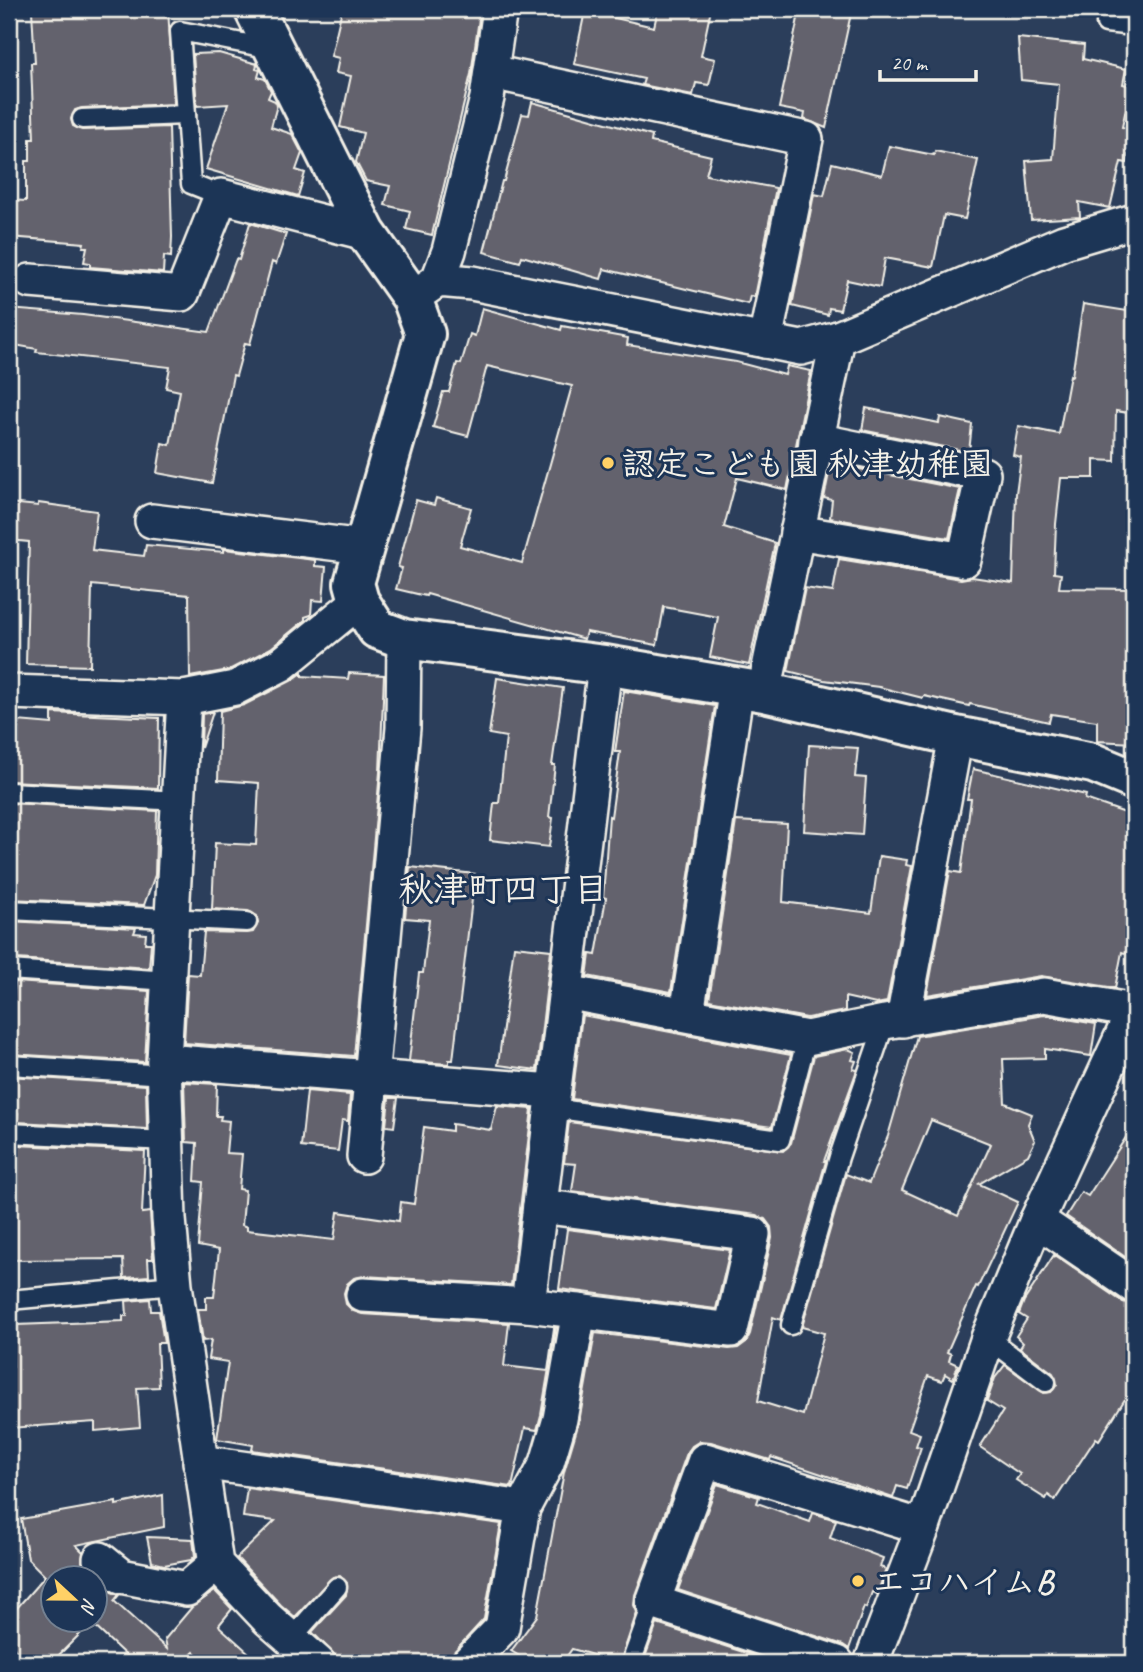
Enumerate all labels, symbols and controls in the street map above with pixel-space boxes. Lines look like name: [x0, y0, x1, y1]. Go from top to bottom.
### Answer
scale bar: [880, 38, 977, 82]
text: 20 m: [891, 50, 929, 76]
place label: 認定こども園 秋津幼稚園: [622, 443, 993, 485]
marker: 認定こども園 秋津幼稚園: [600, 455, 616, 471]
district label: 秋津町四丁目: [398, 867, 608, 912]
place label: エコハイムB: [872, 1561, 1056, 1603]
north arrow: [38, 1564, 108, 1634]
marker: エコハイムB: [850, 1573, 866, 1589]
text: N: [74, 1595, 102, 1618]

